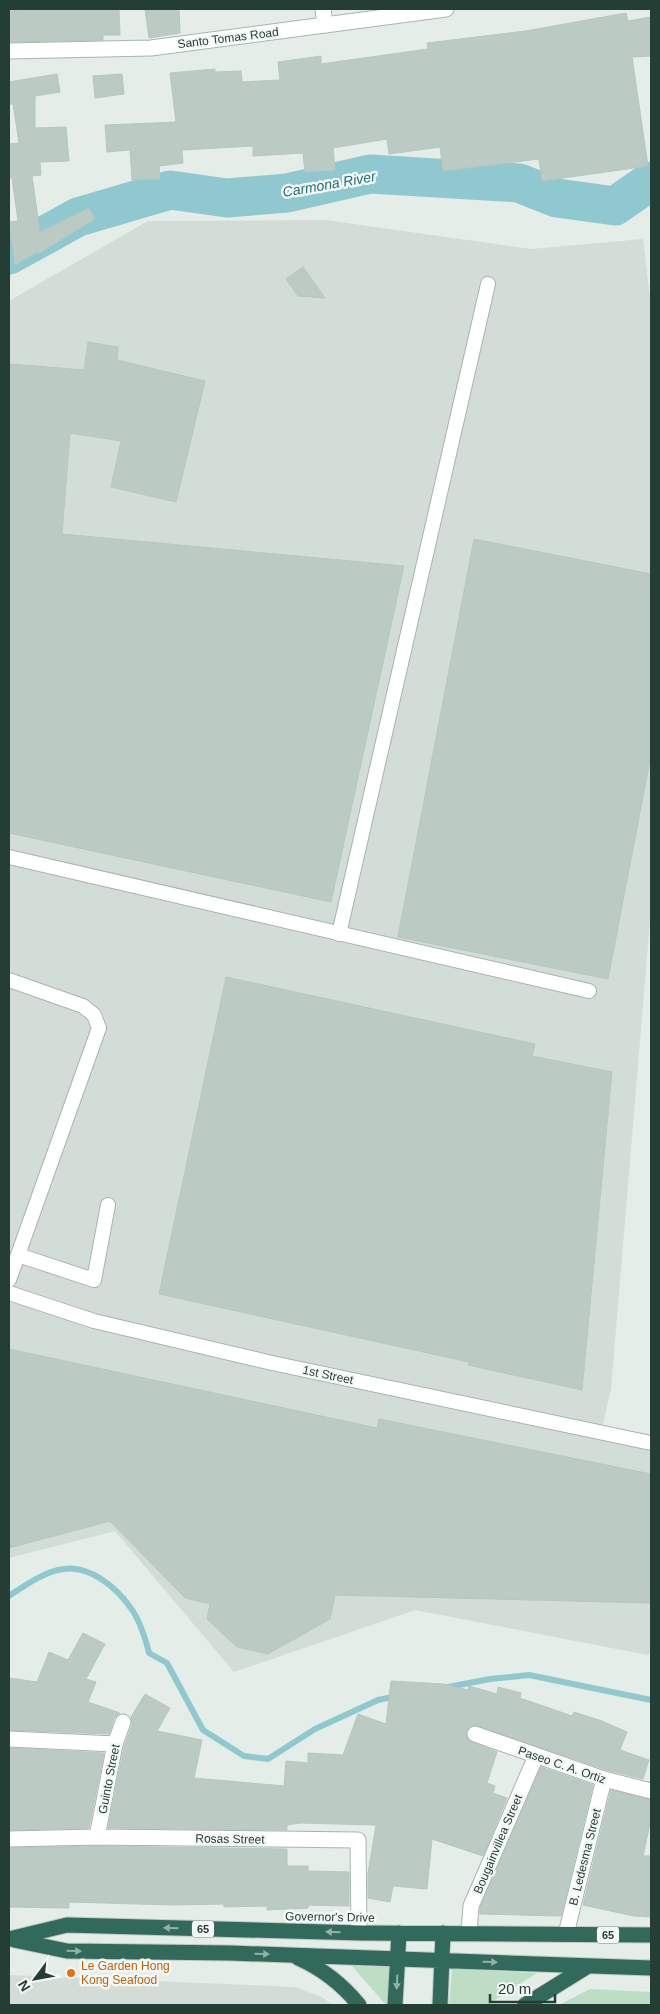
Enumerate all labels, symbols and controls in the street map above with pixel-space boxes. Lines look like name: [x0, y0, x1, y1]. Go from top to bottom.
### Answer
street label: Santo Tomas Road: [177, 25, 279, 51]
water label: Carmona River: [281, 168, 378, 200]
street label: 1st Street: [301, 1363, 355, 1387]
street label: Guinto Street: [95, 1742, 123, 1815]
street label: Paseo C. A. Ortiz: [516, 1743, 608, 1787]
street label: Bougainvillea Street: [471, 1792, 526, 1896]
street label: B. Ledesma Street: [566, 1806, 604, 1907]
street label: Rosas Street: [195, 1831, 265, 1847]
street label: Governor's Drive: [285, 1909, 375, 1925]
road number: 65: [192, 1920, 214, 1938]
one-way arrow: [162, 1924, 178, 1932]
road number: 65: [597, 1926, 619, 1944]
one-way arrow: [325, 1928, 341, 1936]
one-way arrow: [66, 1947, 82, 1955]
one-way arrow: [254, 1951, 270, 1959]
north arrow: [10, 1954, 60, 2004]
one-way arrow: [483, 1958, 499, 1966]
place label: Le Garden Hong Kong Seafood: [81, 1959, 170, 1987]
marker: Le Garden Hong Kong Seafood: [65, 1967, 77, 1979]
scale bar: [490, 1972, 555, 2004]
one-way arrow: [392, 1974, 400, 1990]
text: N: [15, 1977, 33, 1994]
text: 20 m: [498, 1980, 531, 1997]

